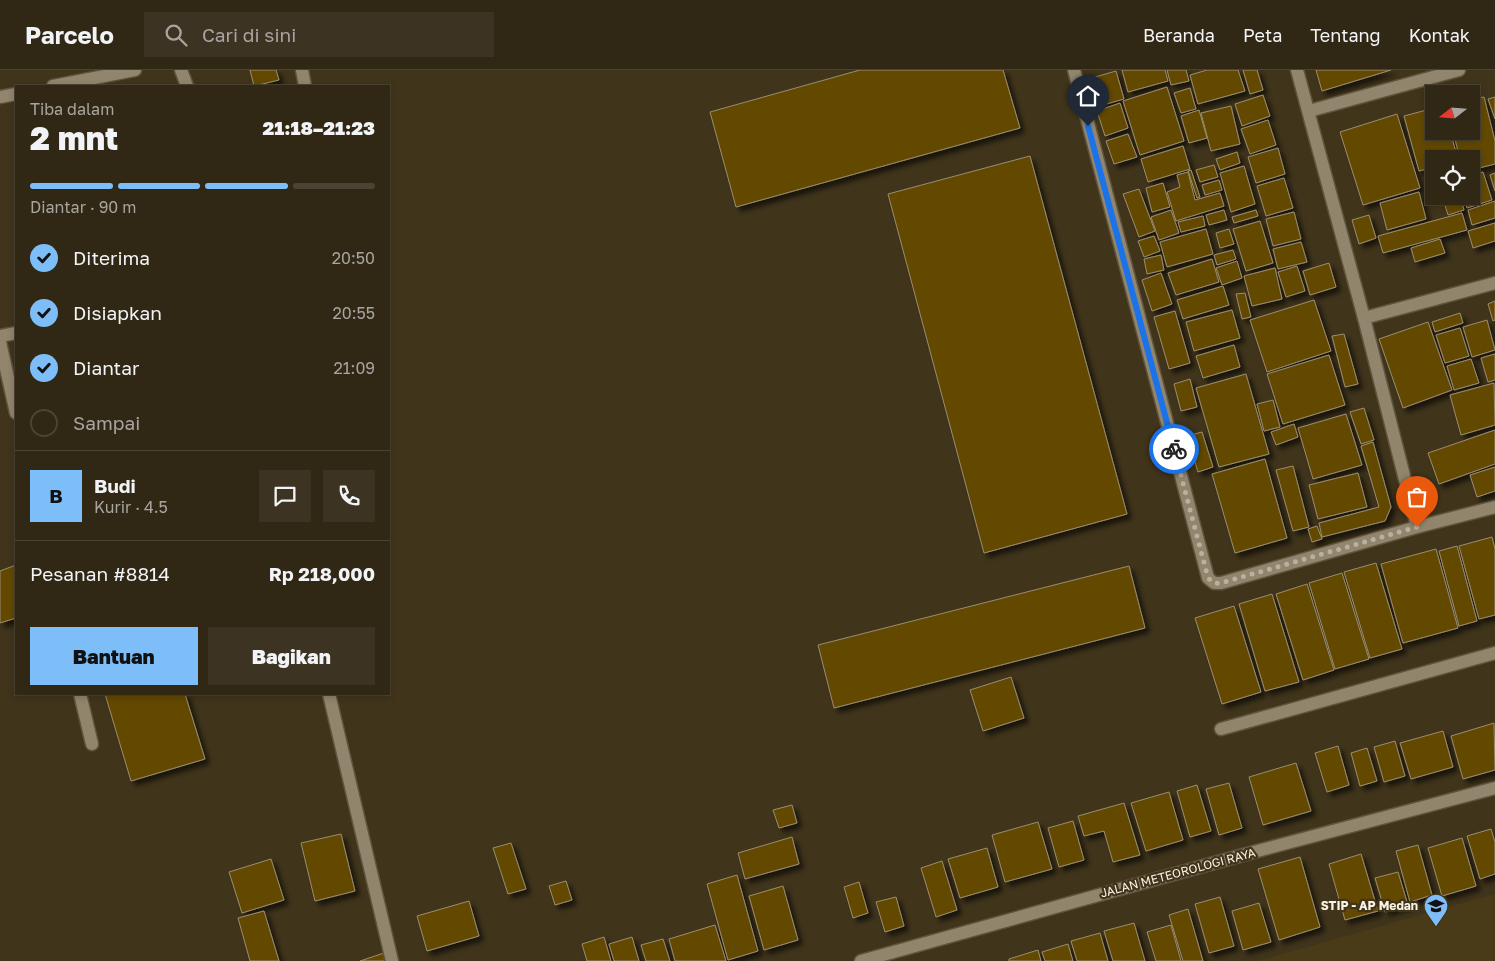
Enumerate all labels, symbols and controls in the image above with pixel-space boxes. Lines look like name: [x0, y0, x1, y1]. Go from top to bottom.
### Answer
search box: [144, 12, 494, 57]
text: Parcelo: [25, 20, 114, 49]
icon: search: [162, 21, 190, 49]
text: Cari di sini: [202, 23, 296, 46]
text: Beranda: [1143, 24, 1215, 46]
text: Peta: [1243, 24, 1282, 46]
text: Tentang: [1310, 24, 1381, 46]
text: Kontak: [1409, 24, 1470, 46]
pin: [1067, 75, 1109, 126]
icon: home: [1074, 82, 1102, 110]
north arrow: [1425, 85, 1480, 140]
map controls: [1425, 85, 1480, 205]
text: Tiba dalam: [30, 99, 114, 119]
text: 21:18–21:23: [262, 116, 375, 139]
text: 2 mnt: [30, 119, 118, 157]
button: locate: [1425, 150, 1480, 205]
text: Diantar · 90 m: [30, 197, 136, 217]
icon: check: [30, 244, 58, 272]
text: Diterima: [73, 246, 150, 269]
text: 20:50: [332, 248, 375, 268]
icon: check: [30, 299, 58, 327]
text: Disiapkan: [73, 301, 162, 324]
text: 20:55: [332, 303, 375, 323]
icon: check: [30, 354, 58, 382]
text: Diantar: [73, 356, 139, 379]
text: 21:09: [334, 358, 375, 378]
text: Sampai: [73, 411, 140, 434]
courier: [1149, 424, 1199, 474]
icon: bike: [1160, 435, 1188, 463]
button: chat: [259, 470, 311, 522]
button: phone: [323, 470, 375, 522]
text: Budi: [94, 474, 136, 497]
pin: [1396, 476, 1438, 527]
icon: bag: [1403, 483, 1431, 511]
text: B: [49, 484, 63, 507]
text: Kurir · 4.5: [94, 497, 168, 517]
text: Pesanan #8814: [30, 562, 170, 585]
text: Rp 218,000: [269, 562, 375, 585]
button: Bantuan: [30, 627, 198, 685]
button: Bagikan: [208, 627, 375, 685]
street label: JALAN METEOROLOGI RAYA: [1099, 845, 1257, 900]
school or university icon: STIP - AP Medan: [1423, 893, 1449, 927]
place label: STIP - AP Medan: [1321, 898, 1418, 913]

